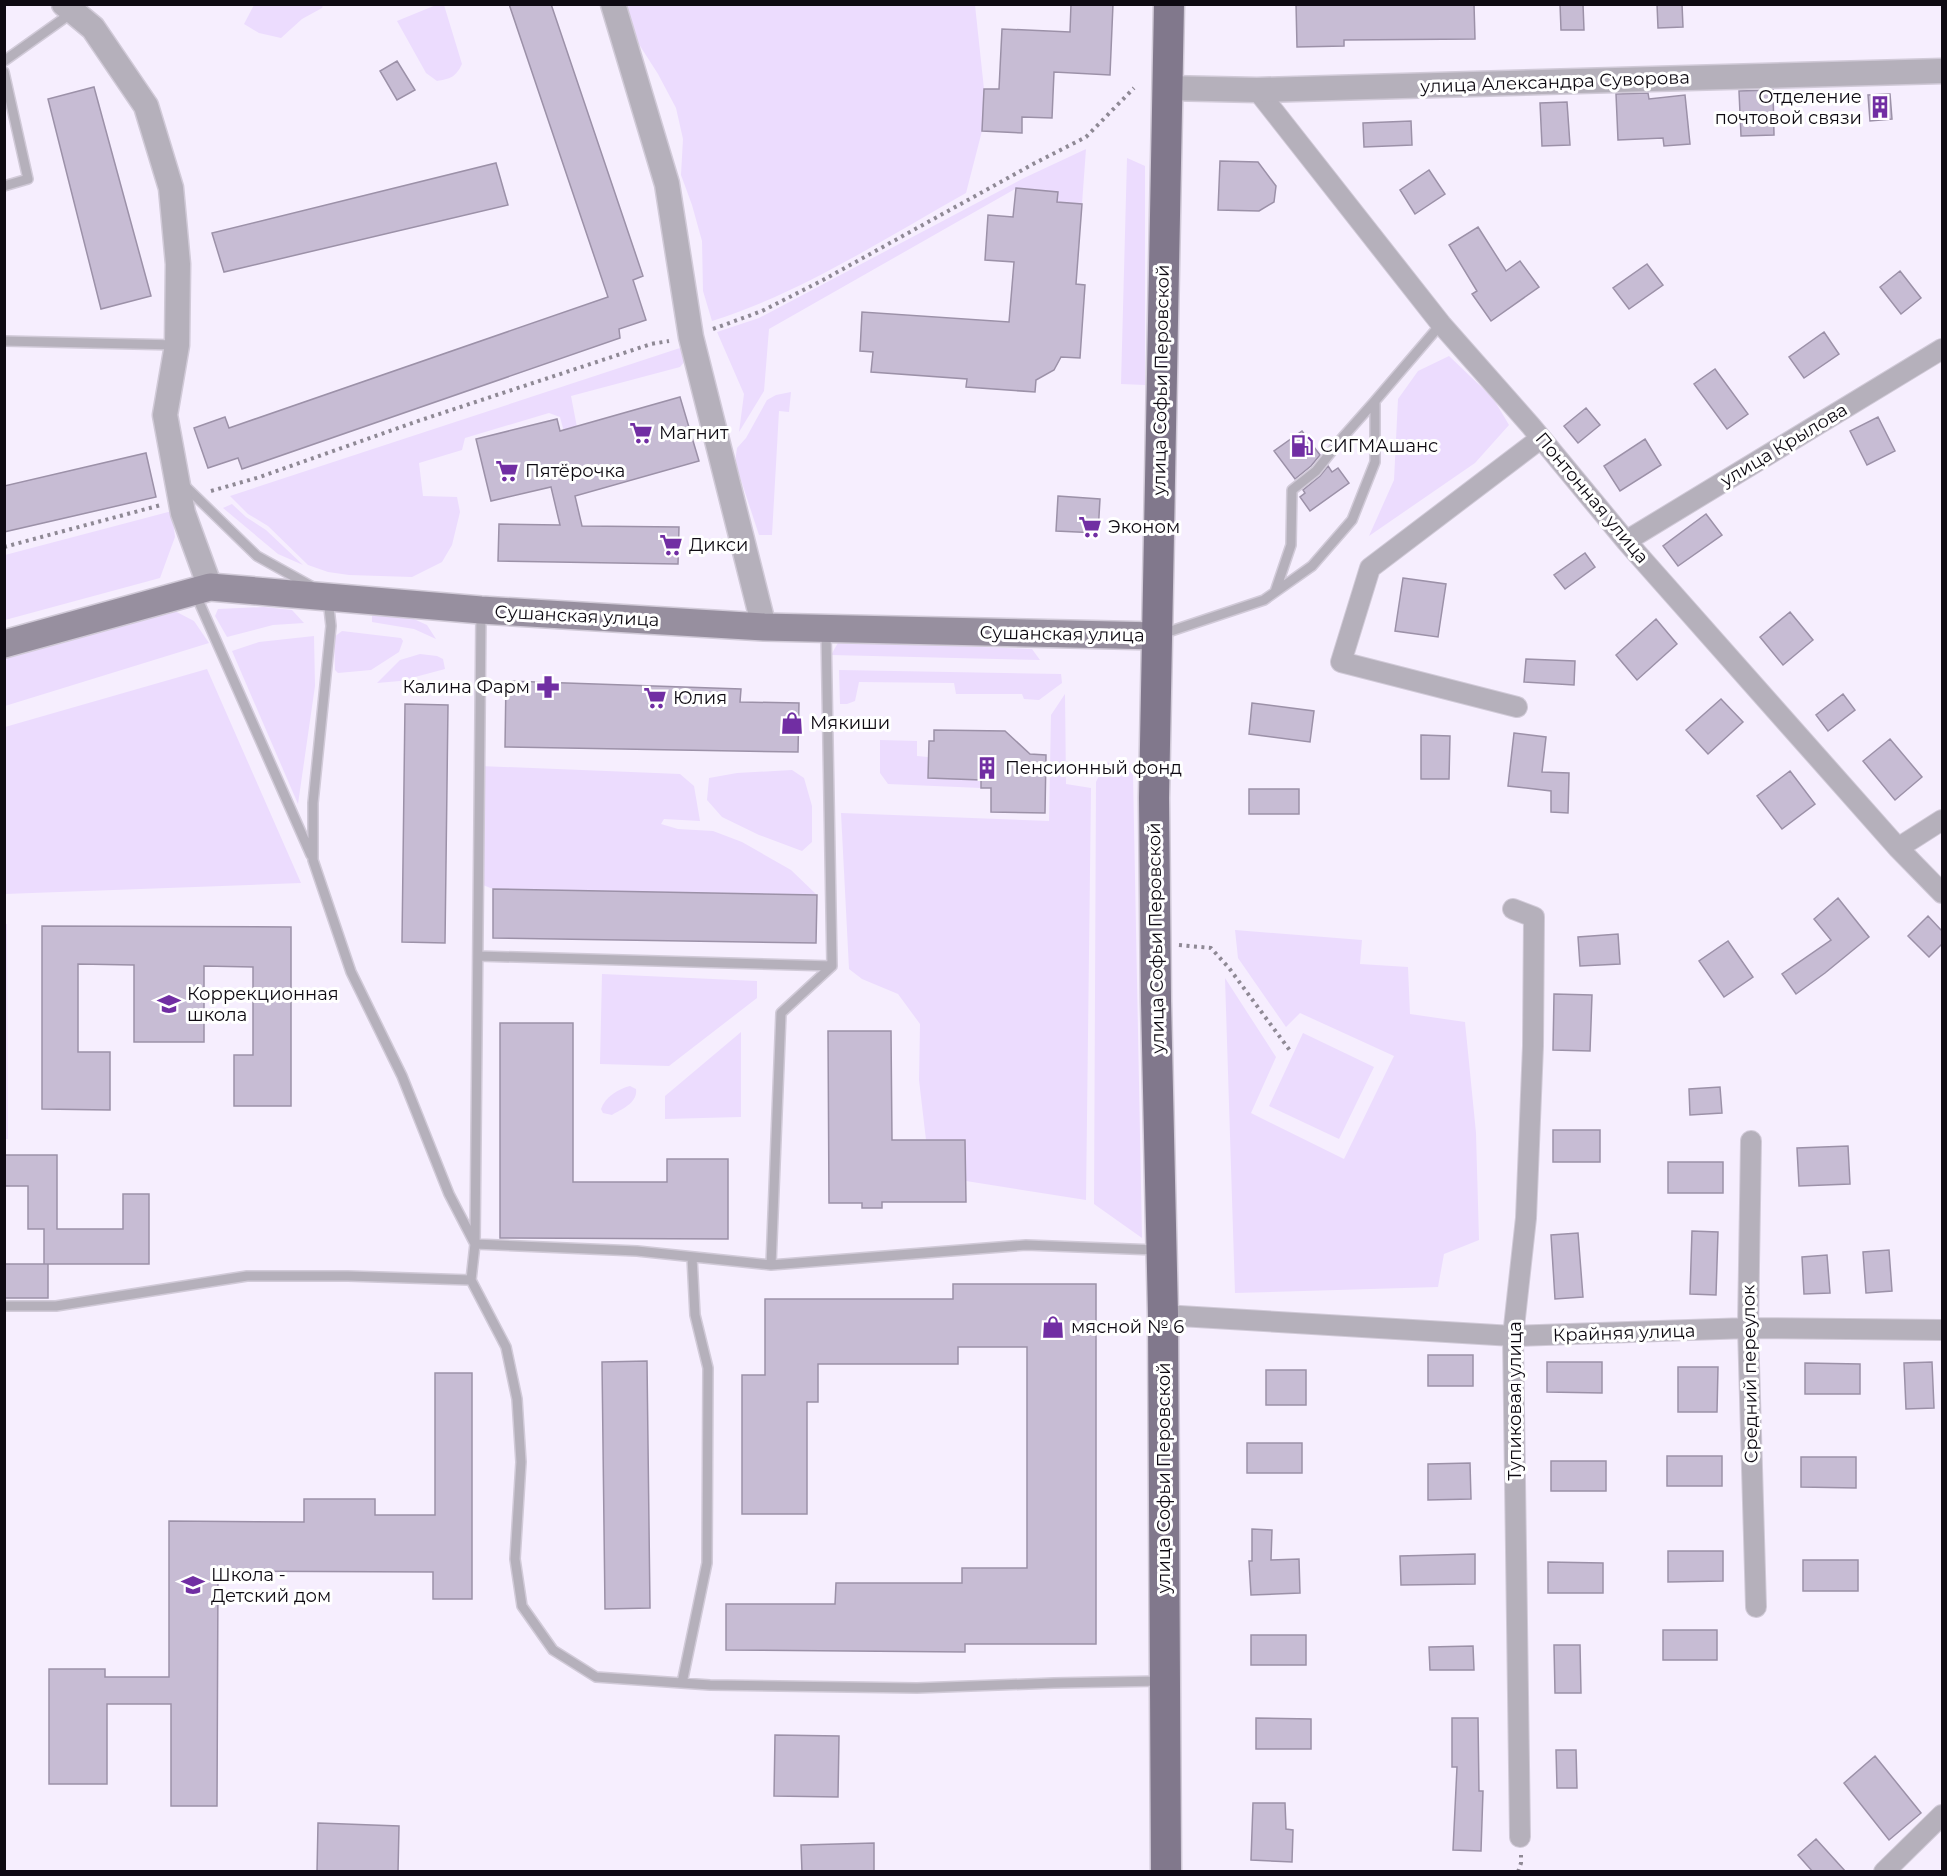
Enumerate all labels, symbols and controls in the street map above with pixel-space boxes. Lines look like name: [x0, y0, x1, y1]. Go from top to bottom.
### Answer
street label: улица Александра Суворова: [1419, 66, 1690, 98]
place label: Отделение почтовой связи: [1715, 86, 1862, 129]
building icon: Отделение почтовой связи: [1867, 94, 1893, 120]
street label: улица Софьи Перовской: [1148, 264, 1174, 497]
street label: улица Крылова: [1716, 398, 1851, 492]
supermarket icon: Магнит: [628, 420, 654, 446]
place label: Магнит: [659, 422, 729, 444]
street label: Понтонная улица: [1531, 428, 1653, 568]
fuel station icon: СИГМАшанс: [1289, 433, 1315, 459]
place label: СИГМАшанс: [1320, 435, 1438, 457]
supermarket icon: Пятёрочка: [494, 458, 520, 484]
place label: Пятёрочка: [525, 460, 625, 482]
supermarket icon: Эконом: [1077, 514, 1103, 540]
place label: Эконом: [1108, 516, 1180, 538]
supermarket icon: Дикси: [658, 532, 684, 558]
place label: Дикси: [689, 534, 748, 556]
street label: Сушанская улица: [494, 601, 660, 631]
street label: Сушанская улица: [979, 622, 1145, 646]
pharmacy icon: Калина Фарм: [535, 674, 561, 700]
place label: Калина Фарм: [402, 676, 530, 698]
supermarket icon: Юлия: [642, 685, 668, 711]
place label: Юлия: [673, 687, 727, 709]
shop icon: Мякиши: [779, 710, 805, 736]
place label: Мякиши: [810, 712, 890, 734]
building icon: Пенсионный фонд: [974, 755, 1000, 781]
place label: Пенсионный фонд: [1005, 757, 1182, 779]
street label: улица Софьи Перовской: [1143, 822, 1169, 1055]
place label: Коррекционная школа: [187, 983, 339, 1026]
school or university icon: Коррекционная школа: [156, 991, 182, 1017]
street label: Средний переулок: [1737, 1284, 1763, 1464]
shop icon: мясной № 6: [1040, 1314, 1066, 1340]
place label: мясной № 6: [1071, 1316, 1184, 1338]
street label: Крайняя улица: [1552, 1320, 1696, 1346]
street label: Тупиковая улица: [1504, 1321, 1526, 1481]
street label: улица Софьи Перовской: [1153, 1362, 1175, 1595]
place label: Школа - Детский дом: [211, 1564, 331, 1607]
school or university icon: Школа - Детский дом: [180, 1572, 206, 1598]

